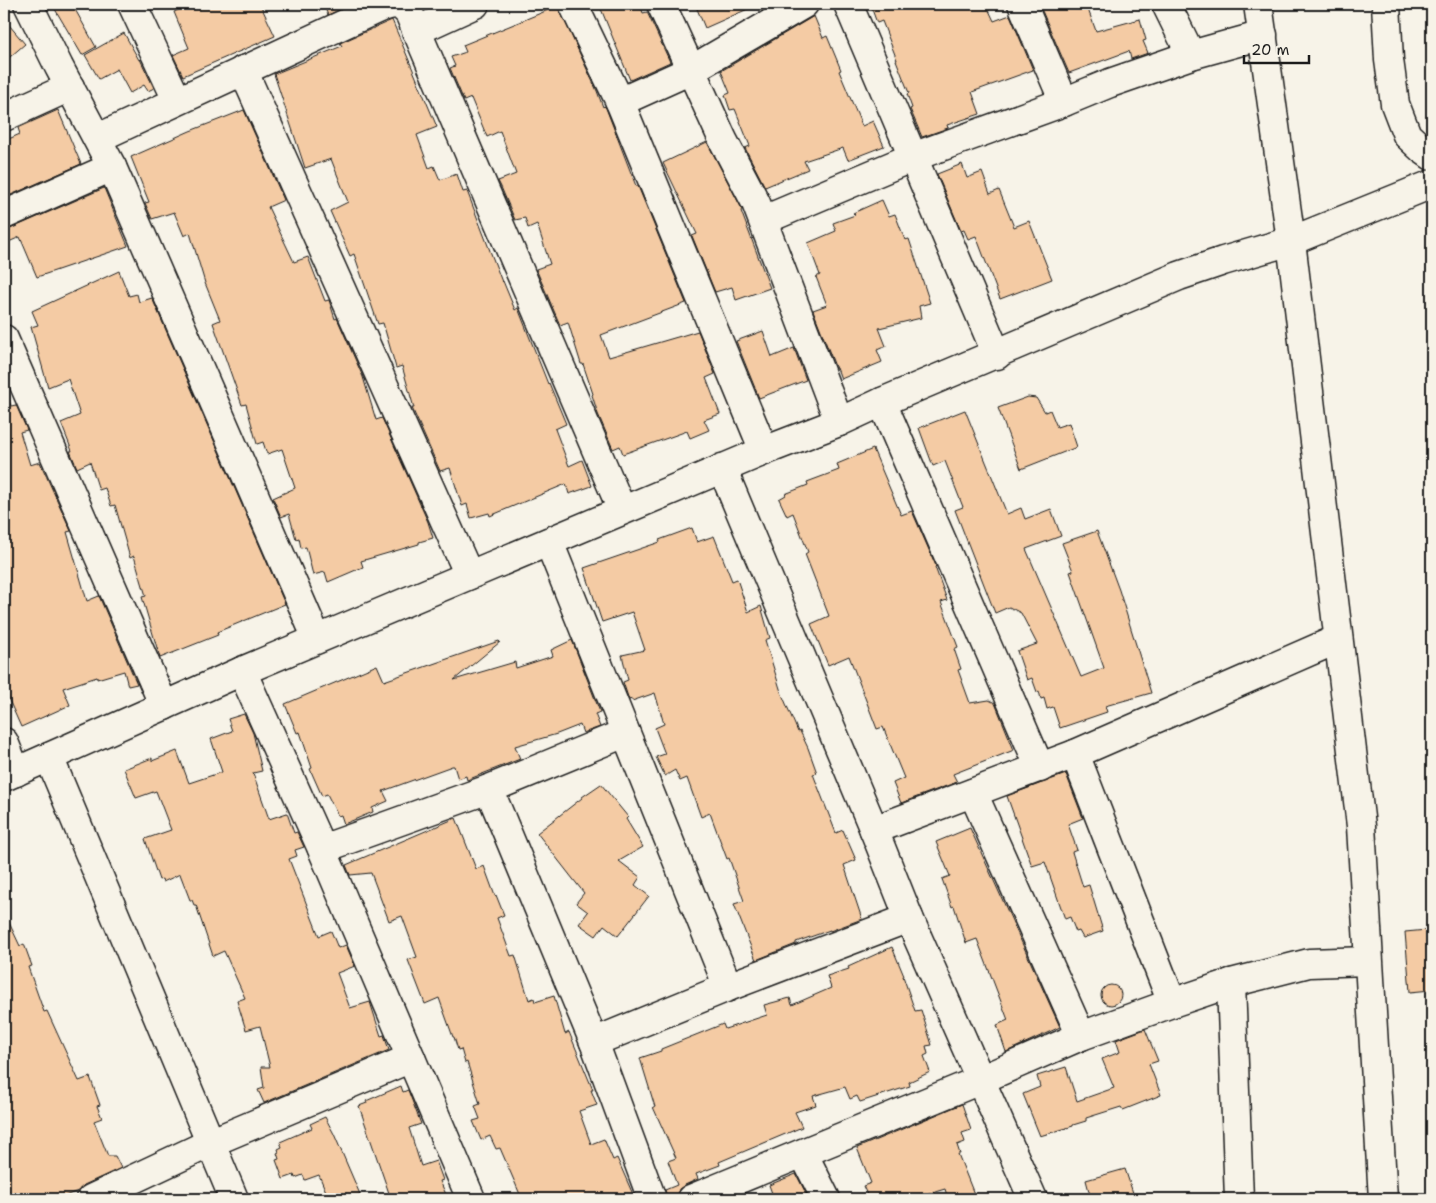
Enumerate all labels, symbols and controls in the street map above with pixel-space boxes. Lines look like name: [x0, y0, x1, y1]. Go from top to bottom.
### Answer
scale bar: [1244, 32, 1308, 64]
text: 20 m: [1251, 40, 1290, 60]

